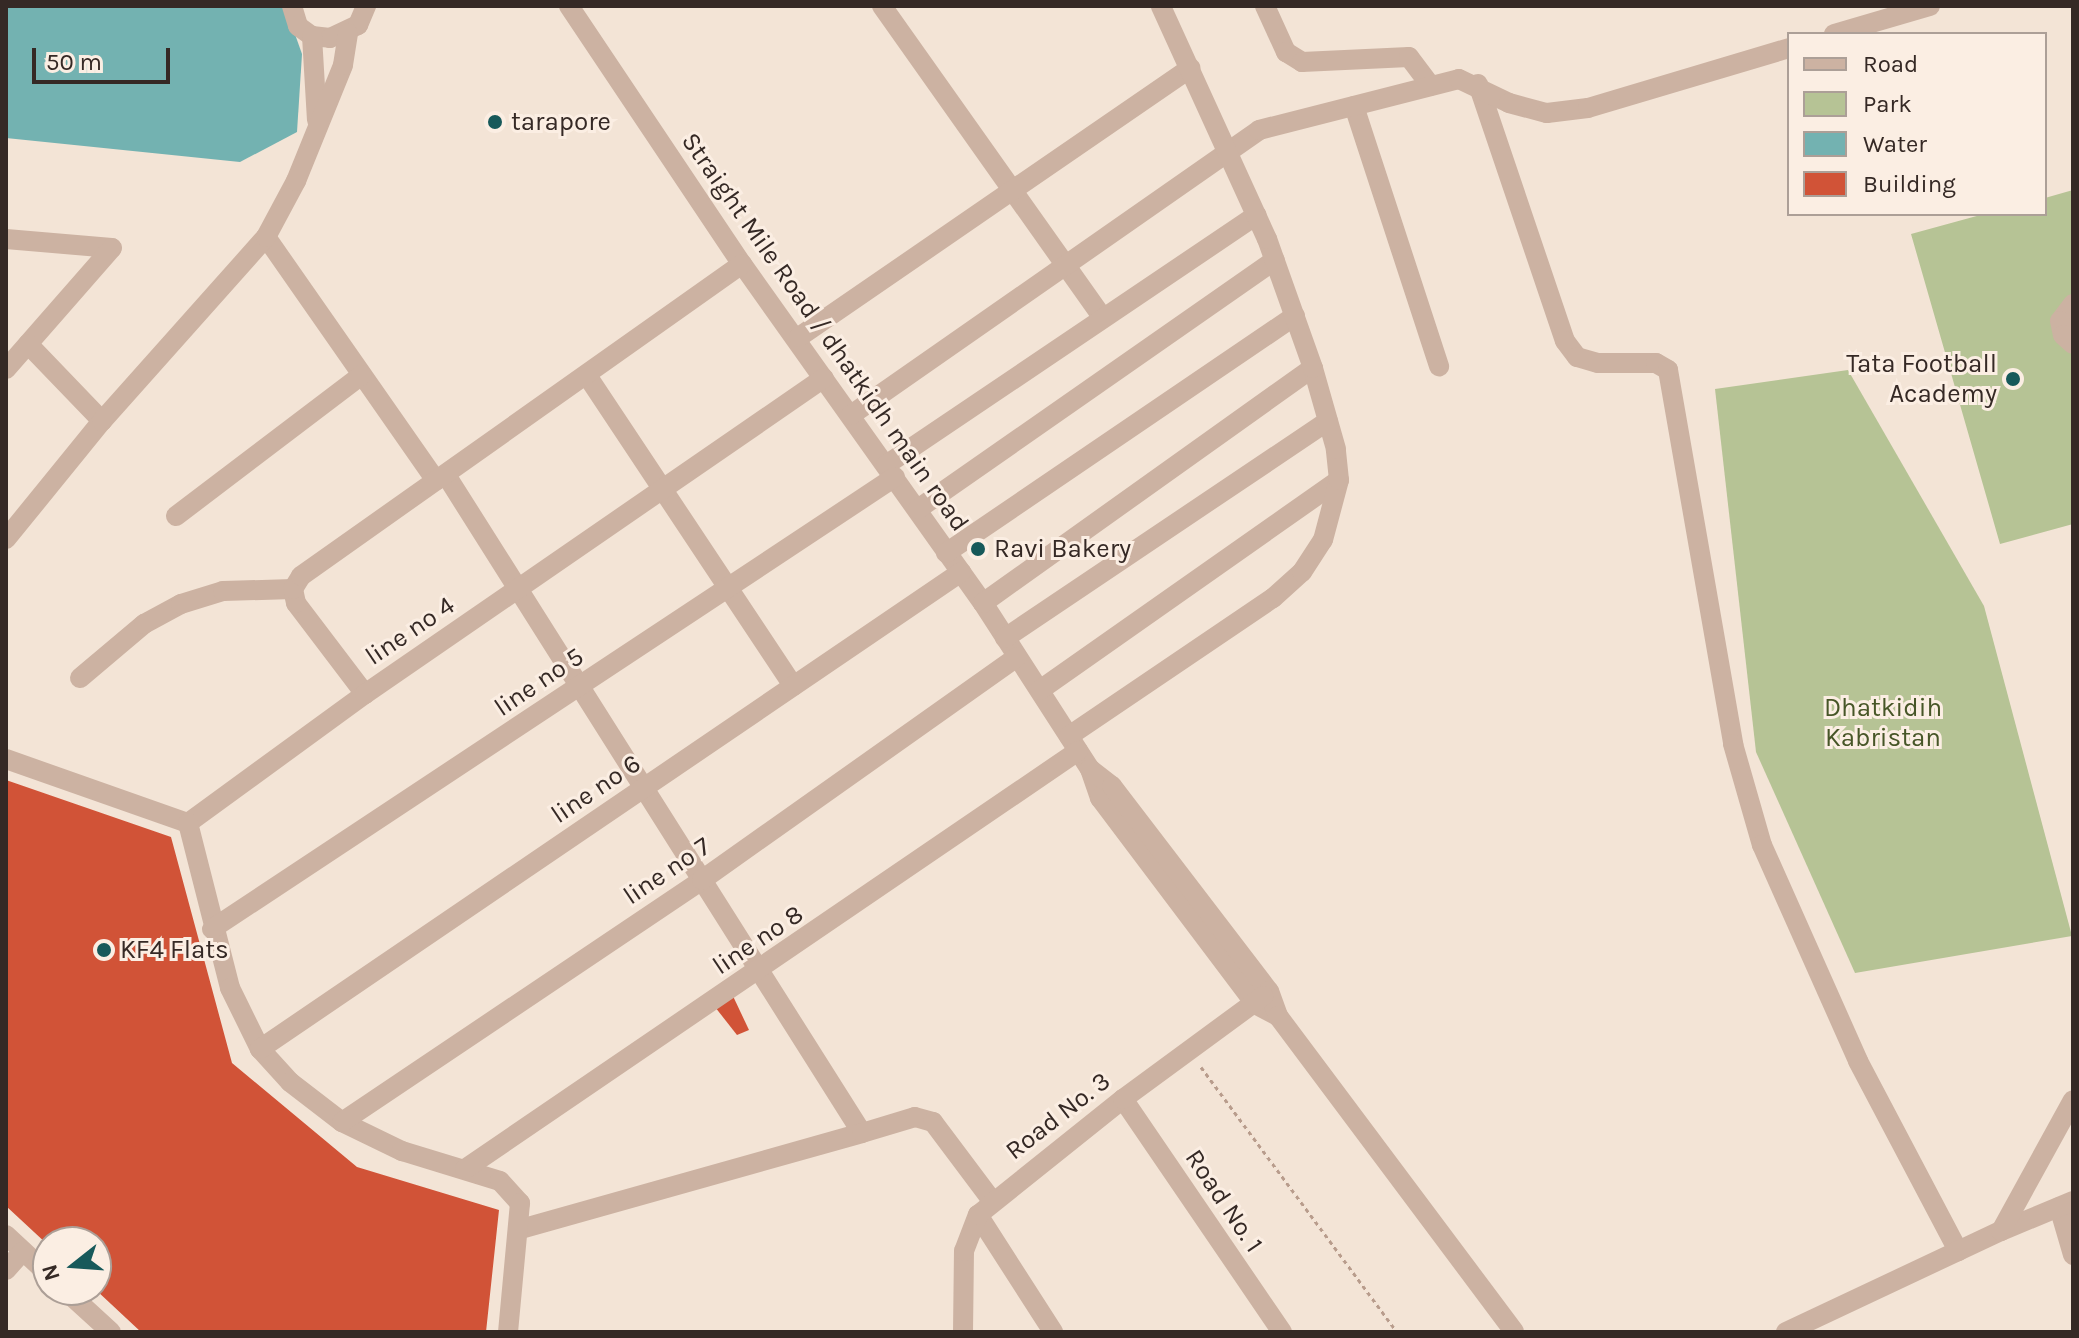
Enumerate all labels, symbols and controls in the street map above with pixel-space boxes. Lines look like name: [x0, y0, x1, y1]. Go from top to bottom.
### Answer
scale bar: [36, 32, 174, 82]
legend: [1787, 32, 2047, 216]
text: 50 m: [46, 48, 102, 76]
text: Road: [1863, 50, 1918, 78]
text: Park: [1863, 90, 1912, 118]
place label: tarapore: [511, 106, 611, 138]
marker: tarapore: [486, 113, 504, 131]
street label: Straight Mile Road / dhatkidh main road: [675, 127, 975, 537]
text: Water: [1863, 130, 1927, 158]
text: Building: [1863, 170, 1956, 198]
place label: Tata Football Academy: [1846, 348, 1997, 410]
marker: Tata Football Academy: [2004, 370, 2022, 388]
place label: Ravi Bakery: [994, 533, 1131, 565]
marker: Ravi Bakery: [969, 540, 987, 558]
street label: line no 4: [359, 590, 461, 672]
street label: line no 5: [488, 641, 590, 723]
park label: Dhatkidih Kabristan: [1824, 692, 1942, 754]
street label: line no 6: [545, 748, 647, 830]
street label: line no 7: [617, 831, 717, 911]
street label: line no 8: [707, 898, 809, 982]
place label: KF4 Flats: [120, 934, 229, 966]
marker: KF4 Flats: [95, 941, 113, 959]
street label: Road No. 3: [999, 1065, 1117, 1167]
street label: Road No. 1: [1178, 1144, 1270, 1258]
north arrow: [32, 1226, 112, 1306]
text: N: [36, 1261, 66, 1284]

